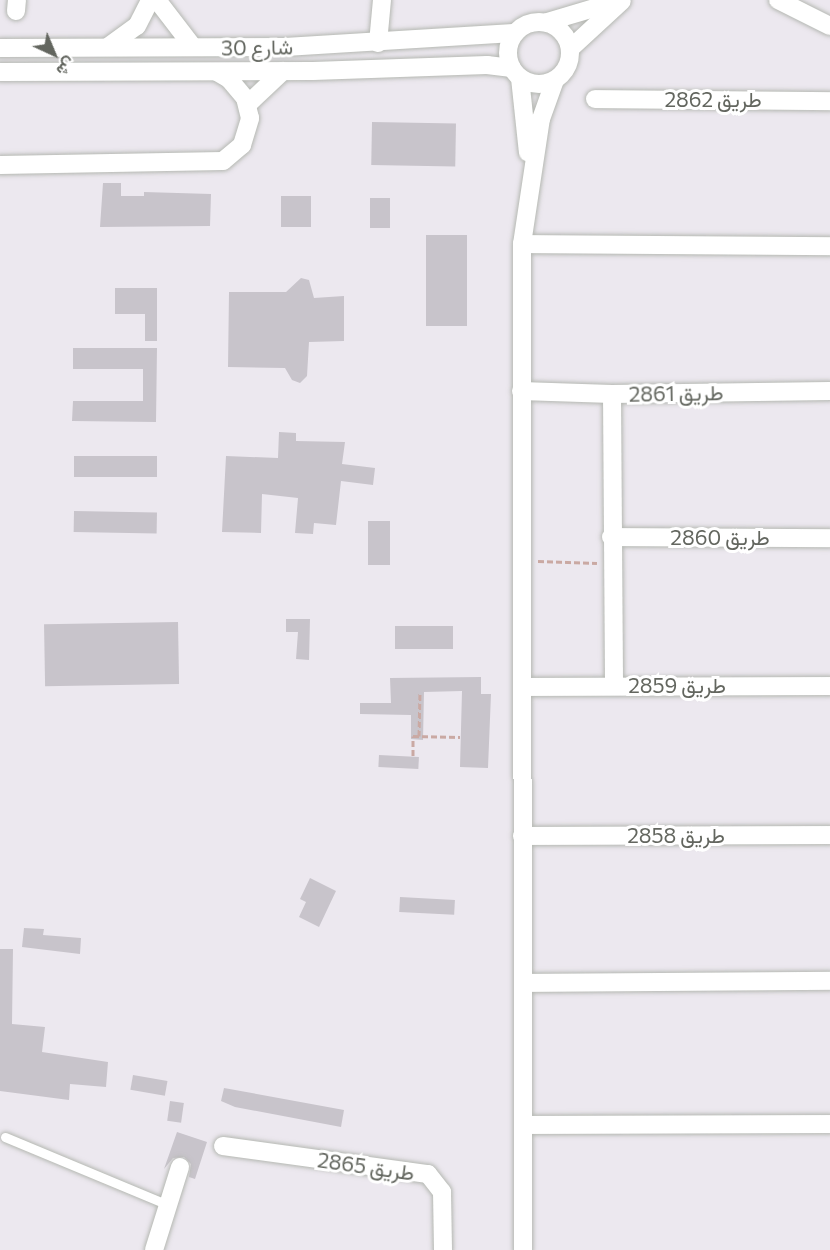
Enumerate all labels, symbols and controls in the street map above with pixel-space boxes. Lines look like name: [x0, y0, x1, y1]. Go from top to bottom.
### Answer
north arrow: [24, 24, 84, 84]
street label: شارع 30: [221, 34, 293, 60]
text: ش: [53, 54, 80, 81]
street label: طريق 2862: [664, 86, 762, 112]
street label: طريق 2861: [628, 380, 724, 406]
street label: طريق 2860: [670, 524, 770, 550]
street label: طريق 2859: [628, 672, 726, 698]
street label: طريق 2858: [627, 822, 725, 848]
street label: طريق 2865: [316, 1147, 416, 1185]

